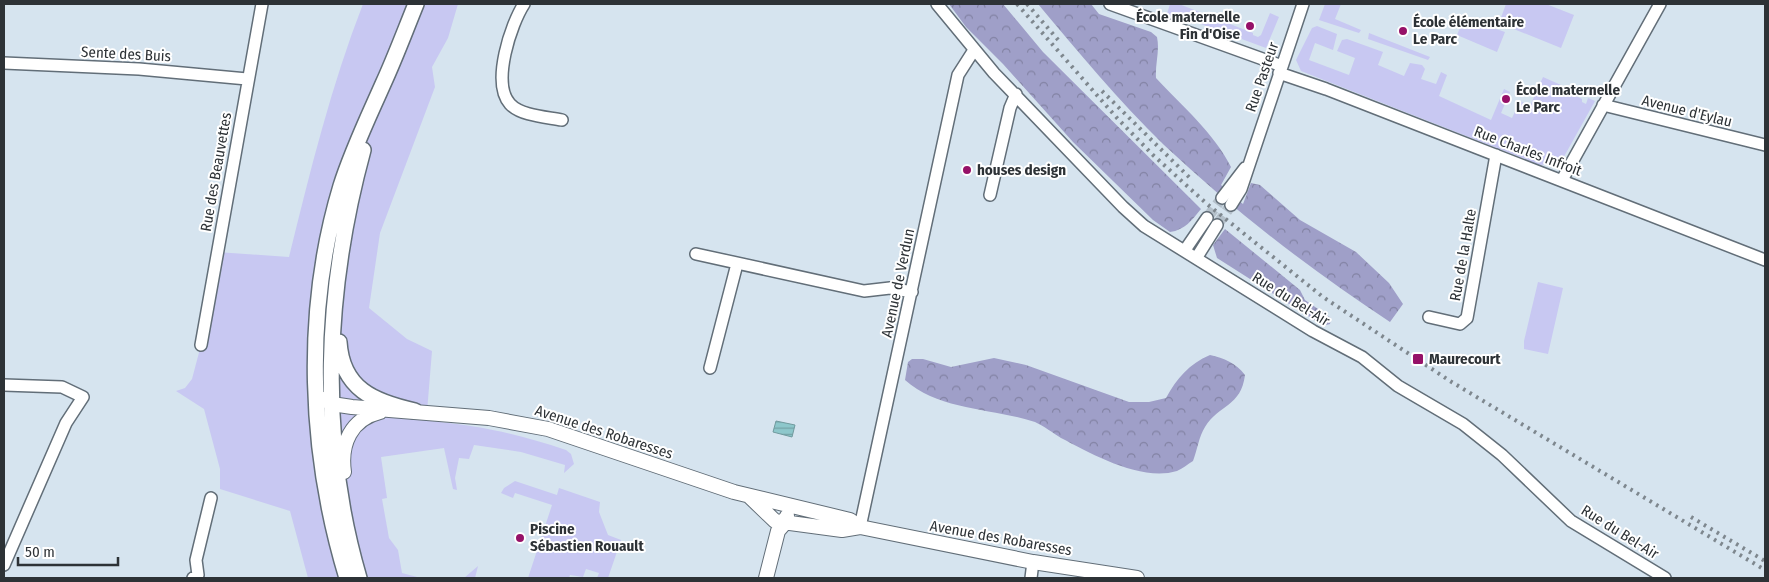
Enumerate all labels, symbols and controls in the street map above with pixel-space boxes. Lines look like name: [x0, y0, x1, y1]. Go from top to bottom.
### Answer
place label: École maternelle Fin d'Oise: [1136, 8, 1240, 43]
place label: École élémentaire Le Parc: [1413, 13, 1524, 48]
marker: École maternelle Fin d'Oise: [1244, 20, 1256, 32]
marker: École élémentaire Le Parc: [1397, 25, 1409, 37]
street label: Rue Pasteur: [1242, 39, 1283, 114]
street label: Sente des Buis: [81, 43, 171, 65]
place label: École maternelle Le Parc: [1516, 81, 1620, 116]
street label: Avenue d'Eylau: [1640, 91, 1734, 131]
marker: École maternelle Le Parc: [1500, 93, 1512, 105]
street label: Rue des Beauvettes: [197, 111, 235, 233]
street label: Rue Charles Infroit: [1472, 122, 1585, 180]
place label: houses design: [977, 161, 1066, 179]
marker: houses design: [961, 164, 973, 176]
street label: Rue de la Halte: [1446, 208, 1480, 302]
street label: Avenue de Verdun: [878, 227, 918, 339]
street label: Rue du Bel-Air: [1249, 268, 1334, 330]
place label: Maurecourt: [1429, 350, 1501, 368]
marker: Maurecourt: [1411, 352, 1425, 366]
street label: Avenue des Robaresses: [533, 401, 675, 463]
street label: Rue du Bel-Air: [1578, 501, 1663, 563]
street label: Avenue des Robaresses: [929, 517, 1073, 559]
place label: Piscine Sébastien Rouault: [530, 520, 644, 555]
marker: Piscine Sébastien Rouault: [514, 532, 526, 544]
scale bar: [18, 534, 118, 566]
text: 50 m: [25, 543, 55, 561]

